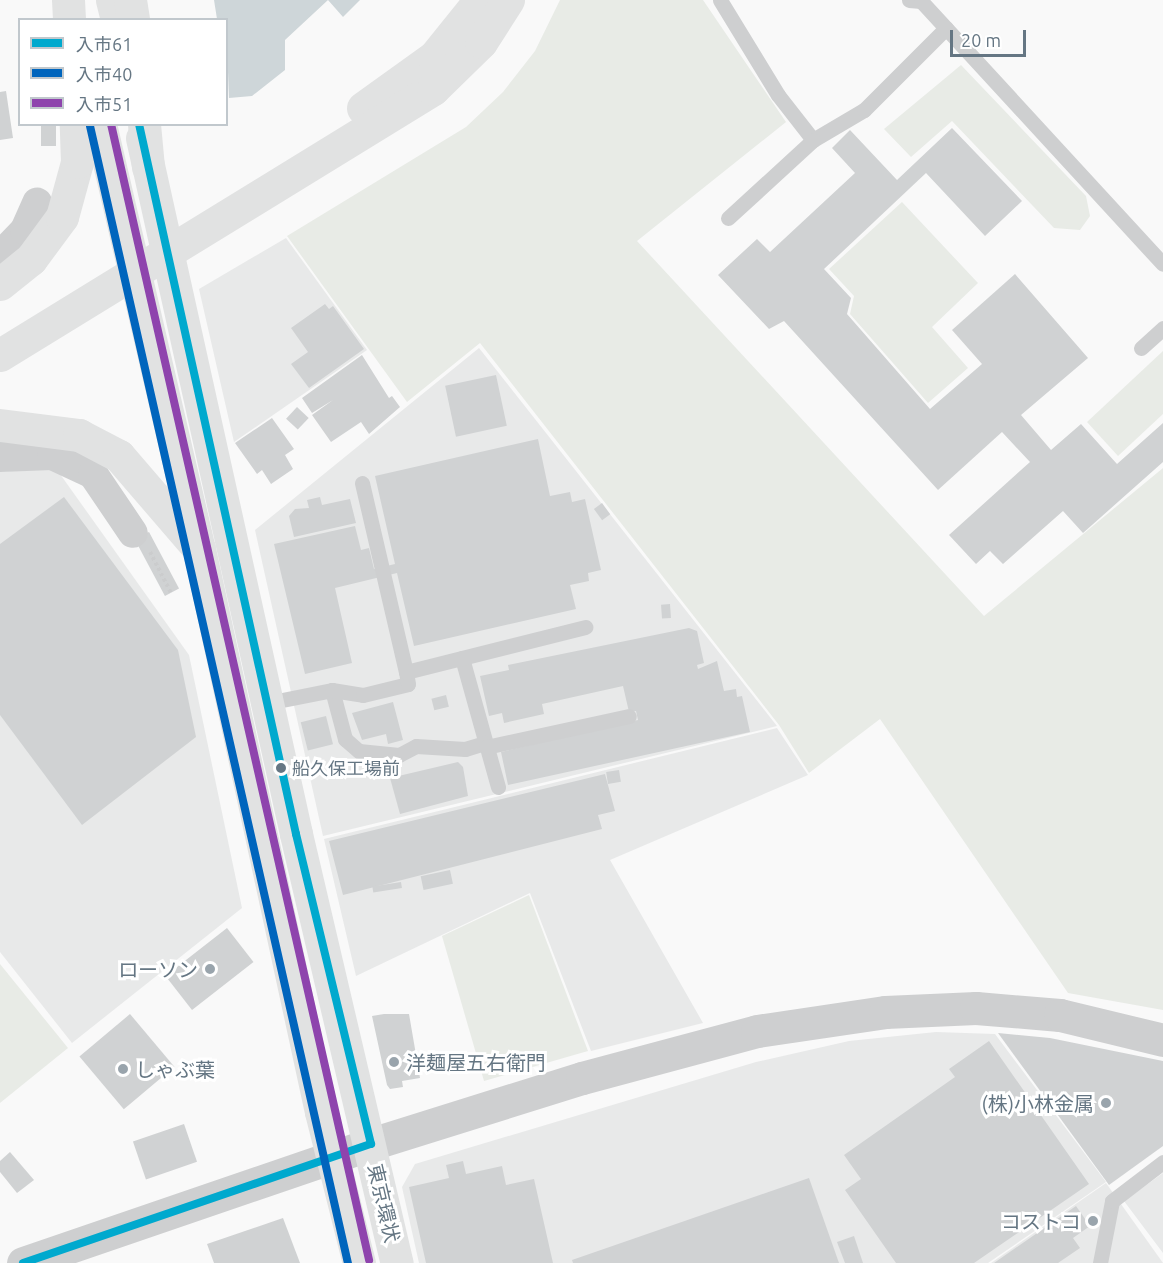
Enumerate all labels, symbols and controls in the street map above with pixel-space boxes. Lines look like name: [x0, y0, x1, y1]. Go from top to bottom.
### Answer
legend: [18, 18, 228, 126]
scale bar: [953, 18, 1030, 56]
text: 20 m: [961, 30, 1001, 50]
text: 入市61: [76, 34, 132, 54]
text: 入市40: [76, 64, 132, 84]
text: 入市51: [76, 94, 132, 114]
place label: 船久保工場前: [292, 757, 400, 779]
marker: 船久保工場前: [275, 762, 287, 774]
place label: ローソン: [118, 957, 198, 981]
marker: ローソン: [203, 962, 217, 976]
place label: 洋麺屋五右衛門: [406, 1050, 546, 1074]
marker: 洋麺屋五右衛門: [387, 1055, 401, 1069]
place label: しゃぶ葉: [135, 1057, 215, 1081]
marker: しゃぶ葉: [116, 1062, 130, 1076]
place label: (株)小林金属: [981, 1091, 1094, 1115]
marker: (株)小林金属: [1099, 1096, 1113, 1110]
street label: 東京環状: [363, 1161, 405, 1245]
place label: コストコ: [1001, 1209, 1081, 1233]
marker: コストコ: [1086, 1214, 1100, 1228]

